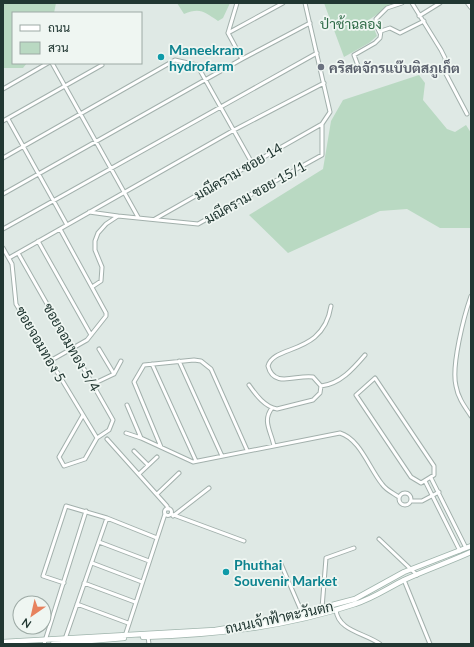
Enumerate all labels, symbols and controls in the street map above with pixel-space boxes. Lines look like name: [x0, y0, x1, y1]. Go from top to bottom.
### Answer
legend: [12, 12, 142, 64]
park label: ป่าช้าฉลอง: [320, 15, 382, 32]
text: ถนน: [48, 20, 71, 35]
text: สวน: [48, 40, 69, 55]
place label: Maneekram hydrofarm: [169, 41, 243, 74]
marker: Maneekram hydrofarm: [156, 52, 166, 62]
place label: คริสตจักรแบ๊บติสภูเก็ต: [329, 58, 460, 79]
marker: คริสตจักรแบ๊บติสภูเก็ต: [316, 62, 326, 72]
street label: มณีคราม ซอย 14: [191, 139, 285, 203]
street label: มณีคราม ซอย 15/1: [201, 157, 309, 227]
street label: ซอยจอมทอง 5/4: [40, 300, 104, 394]
street label: ซอยจอมทอง 5: [12, 303, 70, 385]
place label: Phuthai Souvenir Market: [234, 556, 338, 589]
marker: Phuthai Souvenir Market: [221, 567, 231, 577]
north arrow: [12, 595, 52, 635]
street label: ถนนเจ้าฟ้าตะวันตก: [223, 597, 335, 637]
text: N: [19, 616, 33, 631]

